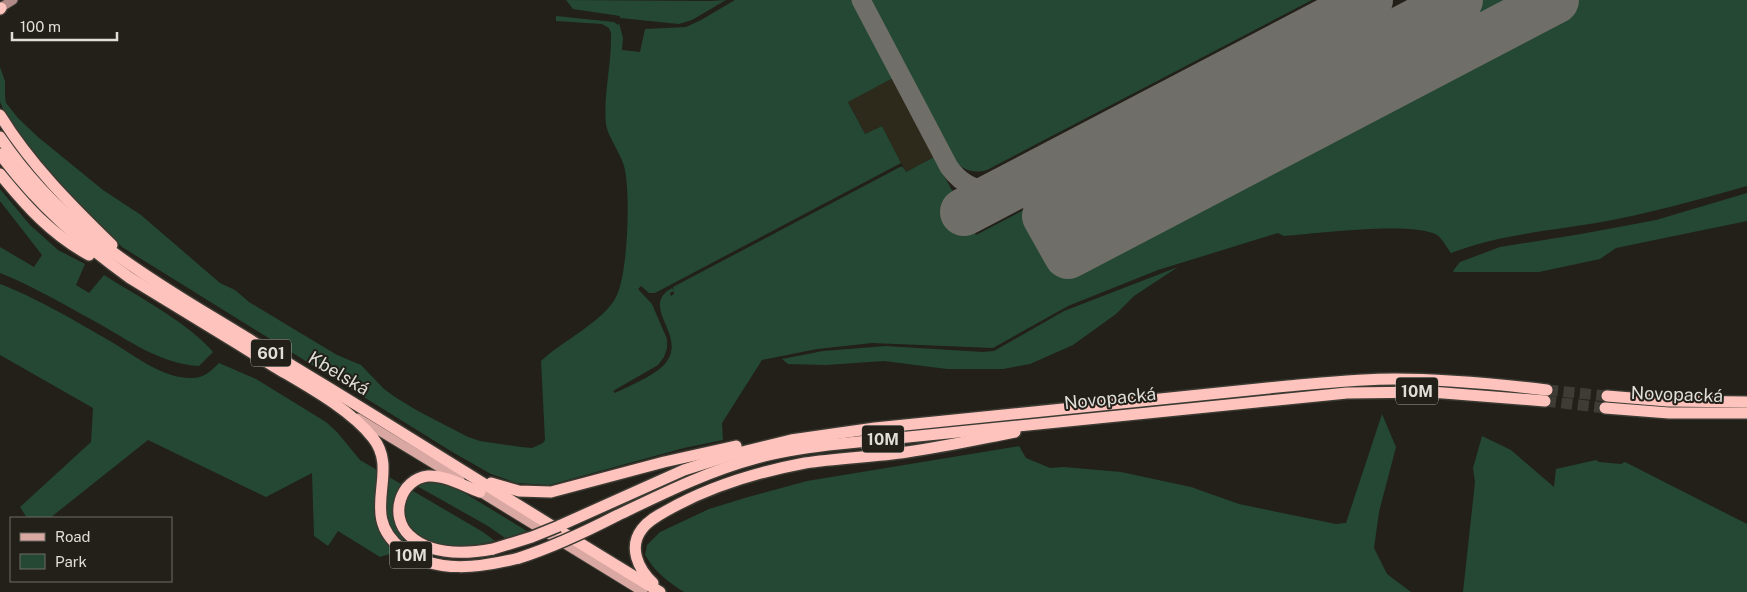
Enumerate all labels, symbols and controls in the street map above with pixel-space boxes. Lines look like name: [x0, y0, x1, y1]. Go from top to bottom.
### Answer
scale bar: [12, 10, 118, 42]
text: 100 m: [20, 18, 61, 35]
road number: 601: [251, 339, 291, 366]
street label: Kbelská: [305, 347, 373, 399]
road number: 10M: [1396, 378, 1438, 404]
street label: Novopacká: [1630, 382, 1724, 406]
street label: Novopacká: [1063, 383, 1157, 413]
road number: 10M: [862, 426, 904, 452]
legend: [10, 517, 172, 582]
text: Road: [55, 528, 91, 545]
road number: 10M: [390, 542, 432, 568]
text: Park: [55, 553, 87, 570]

